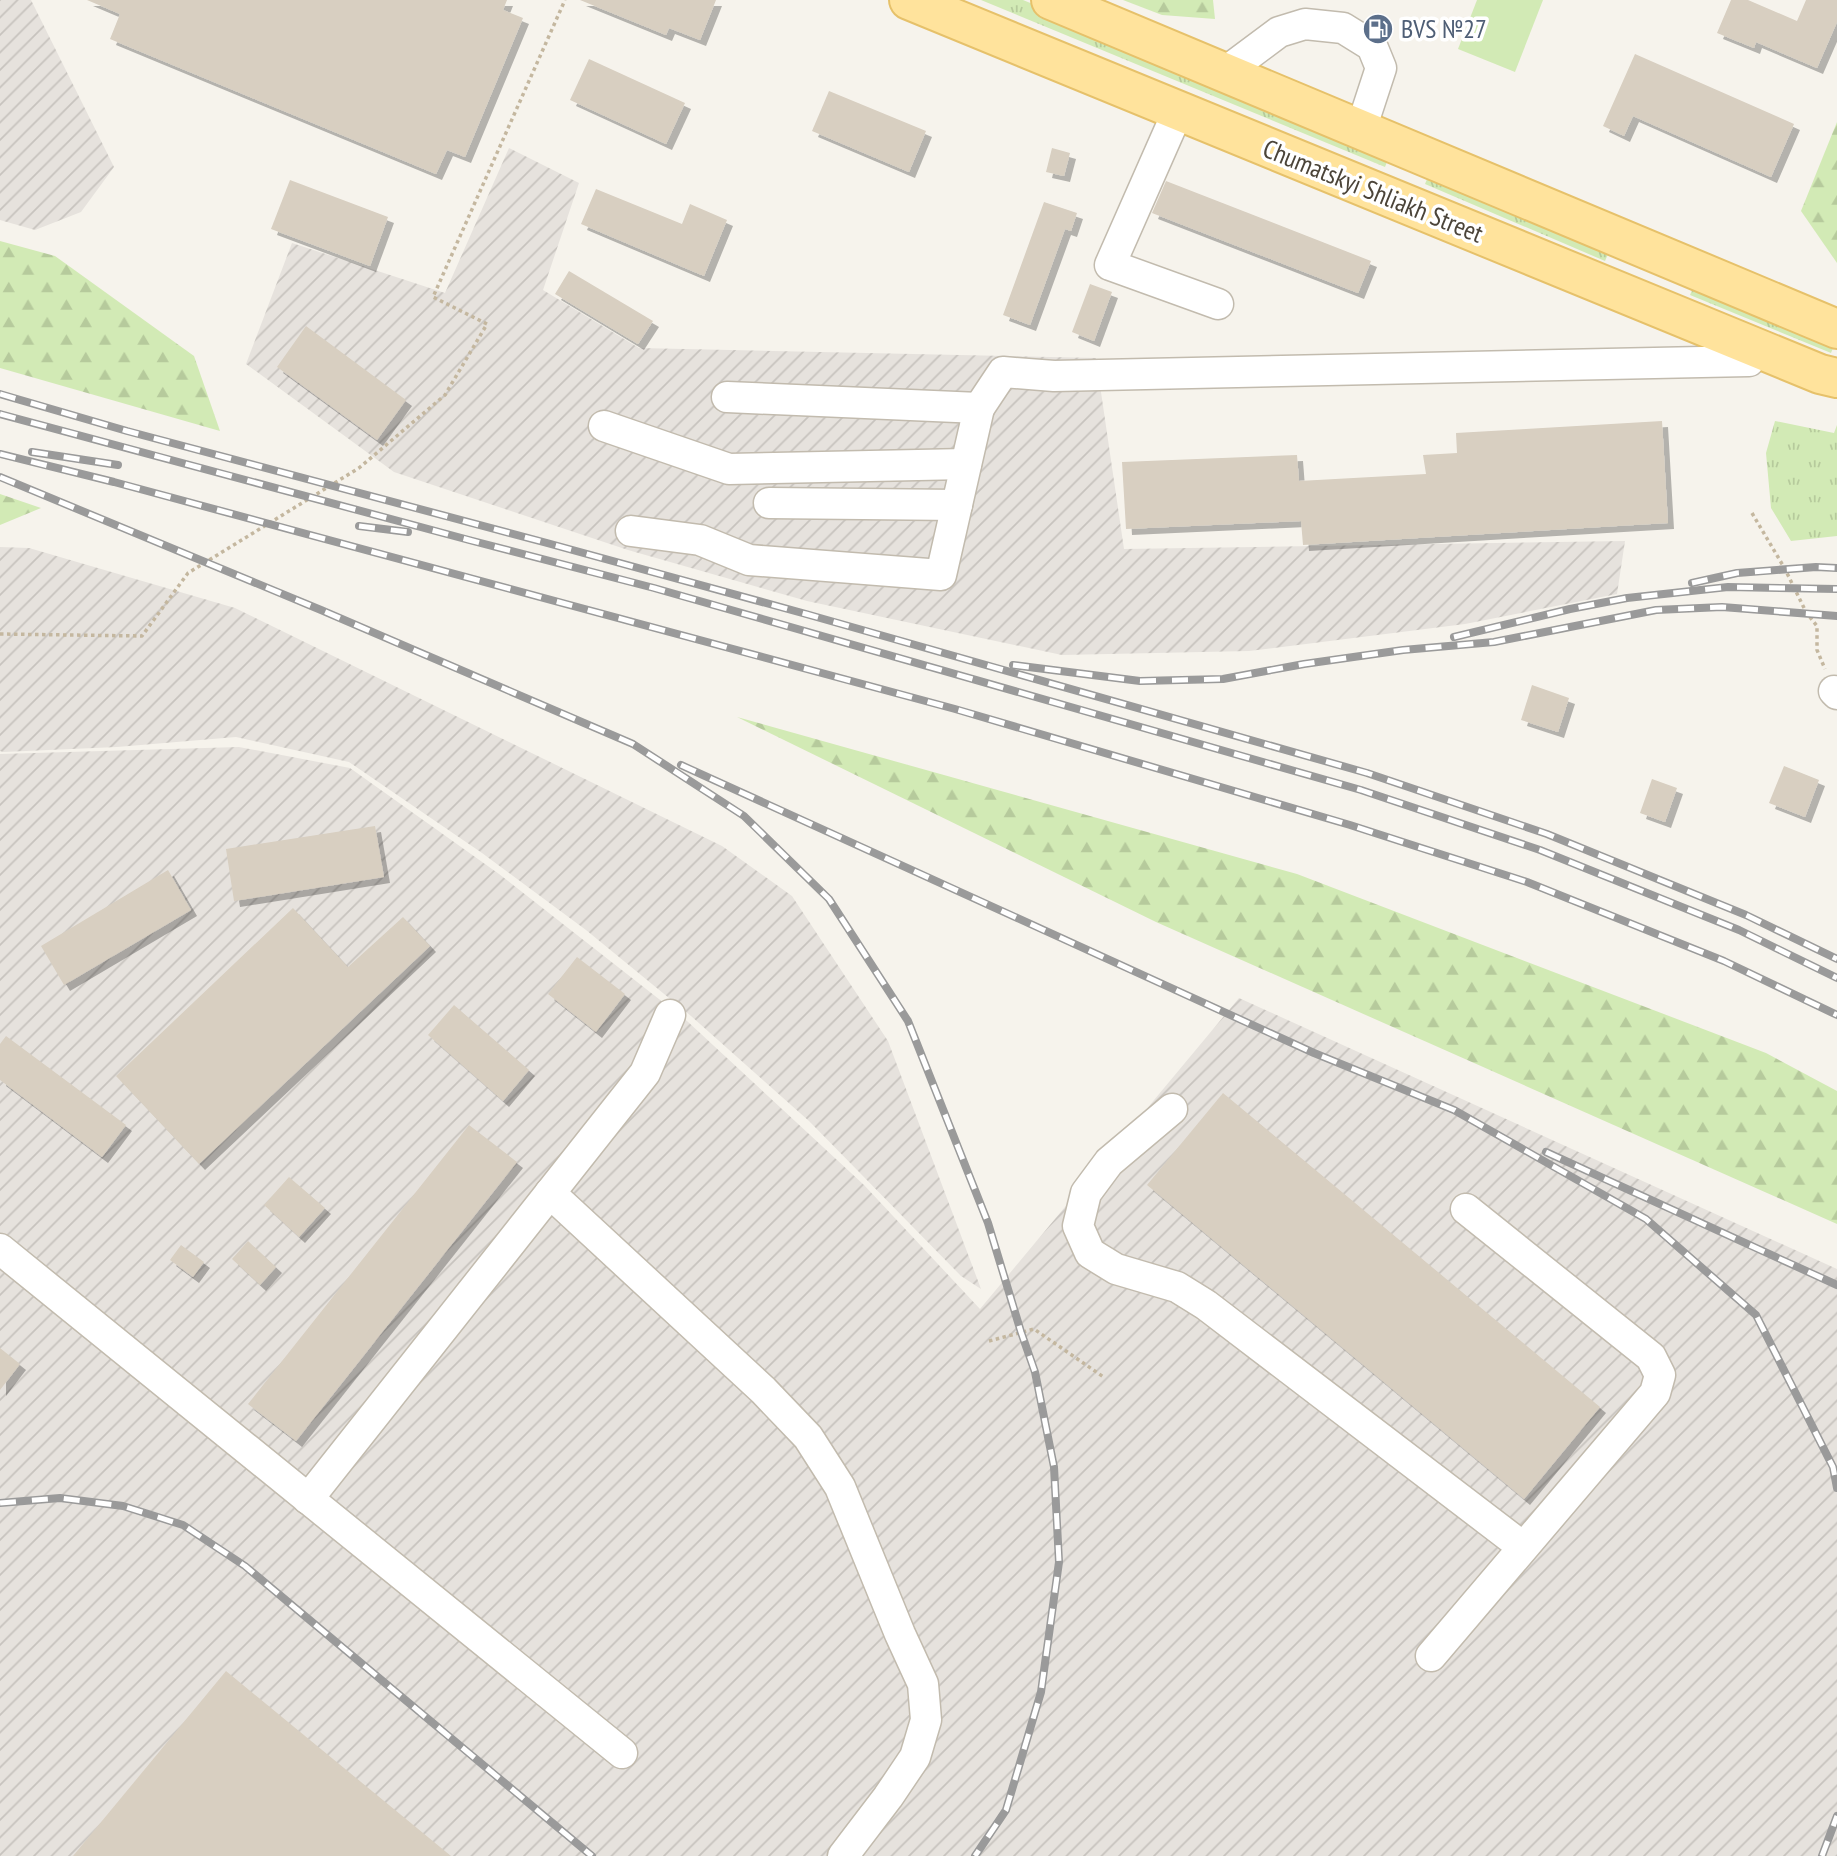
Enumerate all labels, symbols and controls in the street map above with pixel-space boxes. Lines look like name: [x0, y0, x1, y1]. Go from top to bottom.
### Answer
fuel station icon: BVS №27: [1361, 12, 1395, 46]
place label: BVS №27: [1401, 12, 1487, 45]
street label: Chumatskyi Shliakh Street: [1258, 131, 1488, 250]

